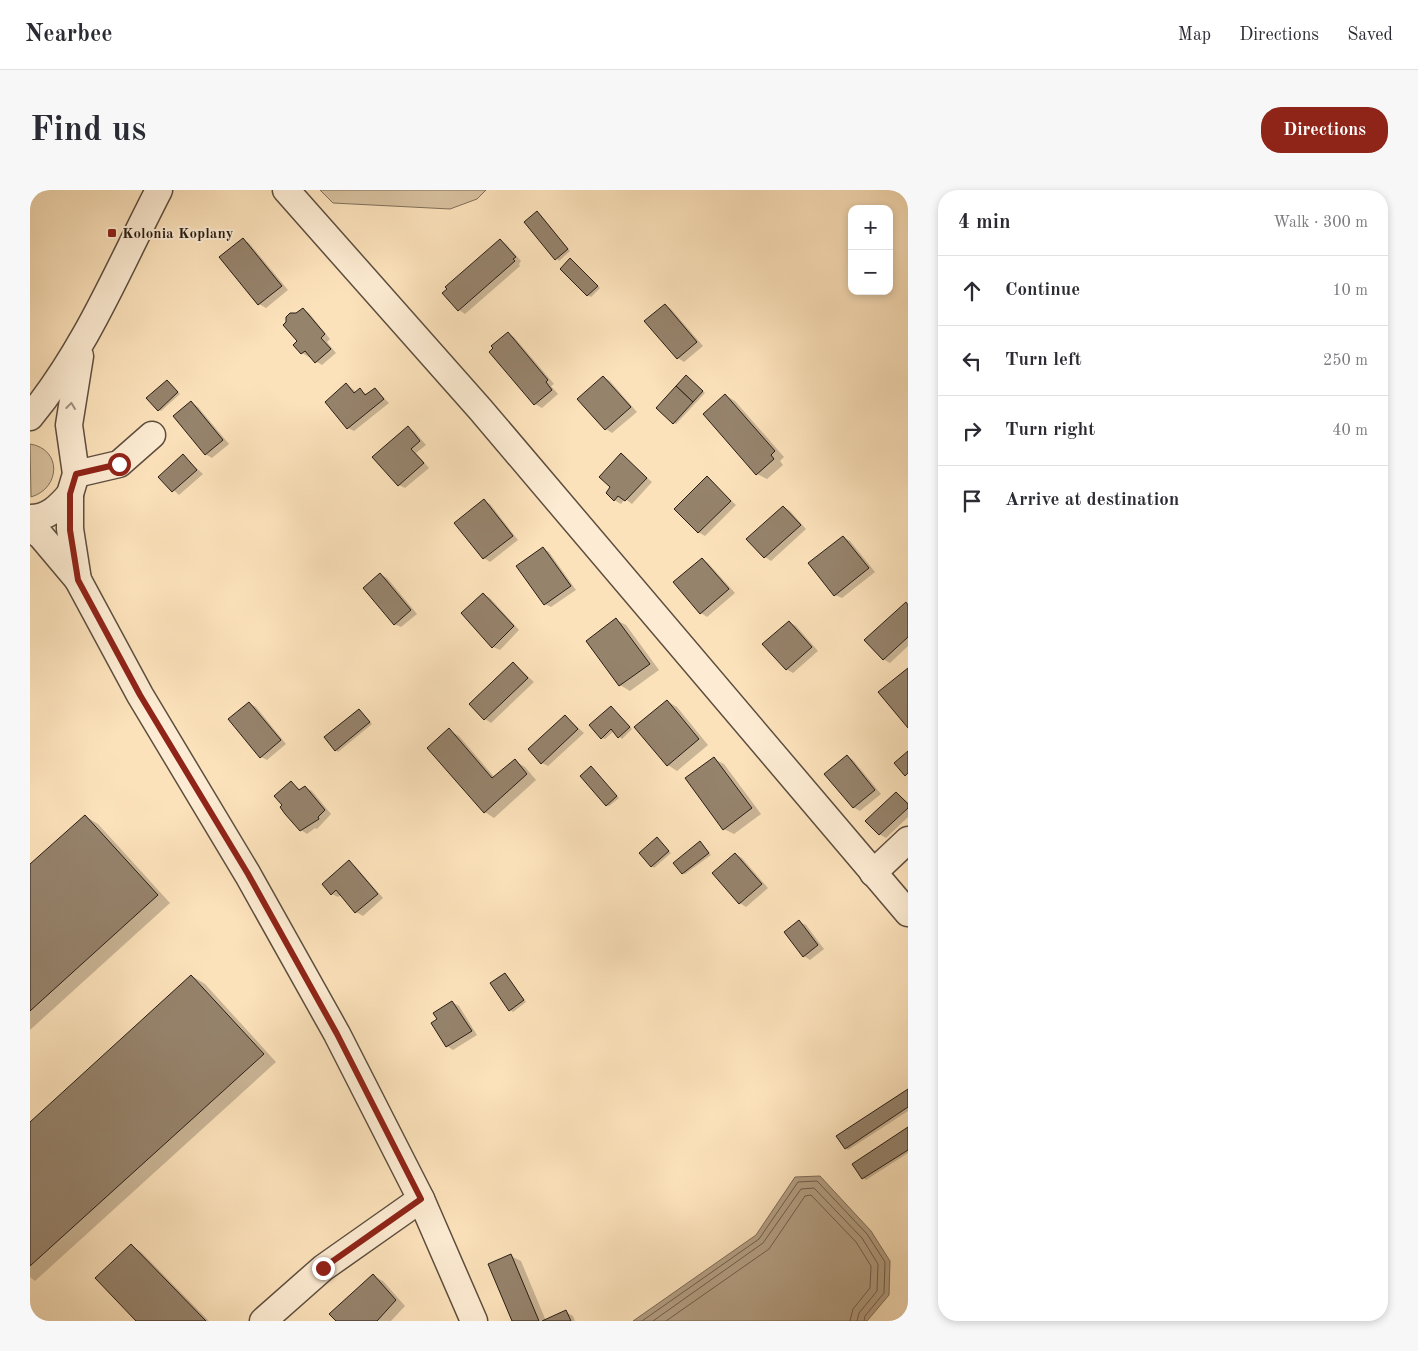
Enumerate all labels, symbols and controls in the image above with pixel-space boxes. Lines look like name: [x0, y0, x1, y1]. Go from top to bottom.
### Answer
text: Nearbee: [25, 23, 113, 47]
text: Map: [1178, 26, 1211, 44]
text: Directions: [1239, 26, 1319, 44]
text: Saved: [1347, 26, 1393, 44]
button: Directions: [1261, 107, 1388, 153]
text: Find us: [30, 113, 146, 148]
map controls: [848, 205, 893, 295]
button: +: [848, 205, 893, 250]
text: 4 min: [958, 212, 1011, 233]
text: Walk · 300 m: [1273, 215, 1368, 231]
marker: Kolonia Koplany: [106, 227, 118, 239]
place label: Kolonia Koplany: [122, 227, 234, 242]
button: −: [848, 250, 893, 295]
icon: ahead: [958, 277, 986, 305]
text: Continue: [1005, 281, 1080, 300]
text: 10 m: [1332, 283, 1368, 299]
icon: left: [958, 347, 986, 375]
text: Turn left: [1005, 351, 1082, 370]
text: 250 m: [1323, 353, 1368, 369]
one-way arrow: [65, 402, 76, 410]
icon: right: [958, 417, 986, 445]
text: Turn right: [1005, 421, 1095, 440]
text: 40 m: [1332, 423, 1368, 439]
route start: [108, 453, 131, 476]
icon: arrive: [958, 487, 986, 515]
text: Arrive at destination: [1005, 491, 1179, 510]
route end: [312, 1257, 335, 1280]

